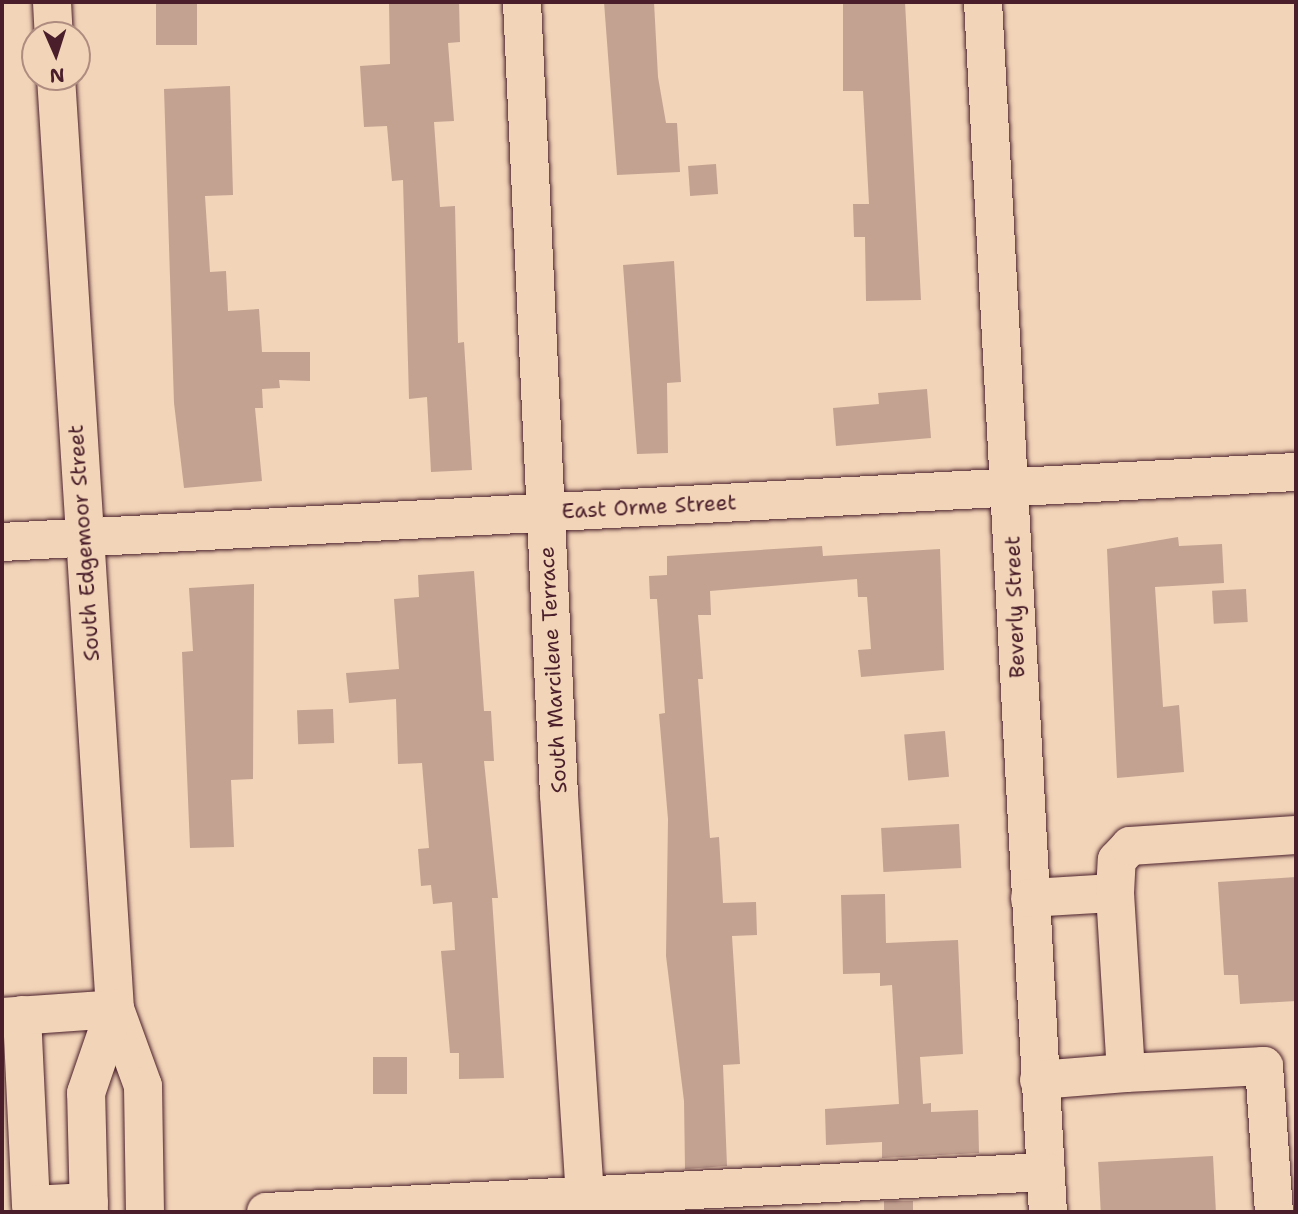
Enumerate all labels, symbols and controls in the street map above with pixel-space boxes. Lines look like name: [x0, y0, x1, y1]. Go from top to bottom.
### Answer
north arrow: [21, 21, 91, 91]
text: N: [49, 63, 65, 88]
street label: South Edgemoor Street: [63, 424, 105, 662]
street label: East Orme Street: [561, 490, 737, 524]
street label: Beverly Street: [1000, 535, 1030, 679]
street label: South Marcilene Terrace: [534, 546, 572, 794]

